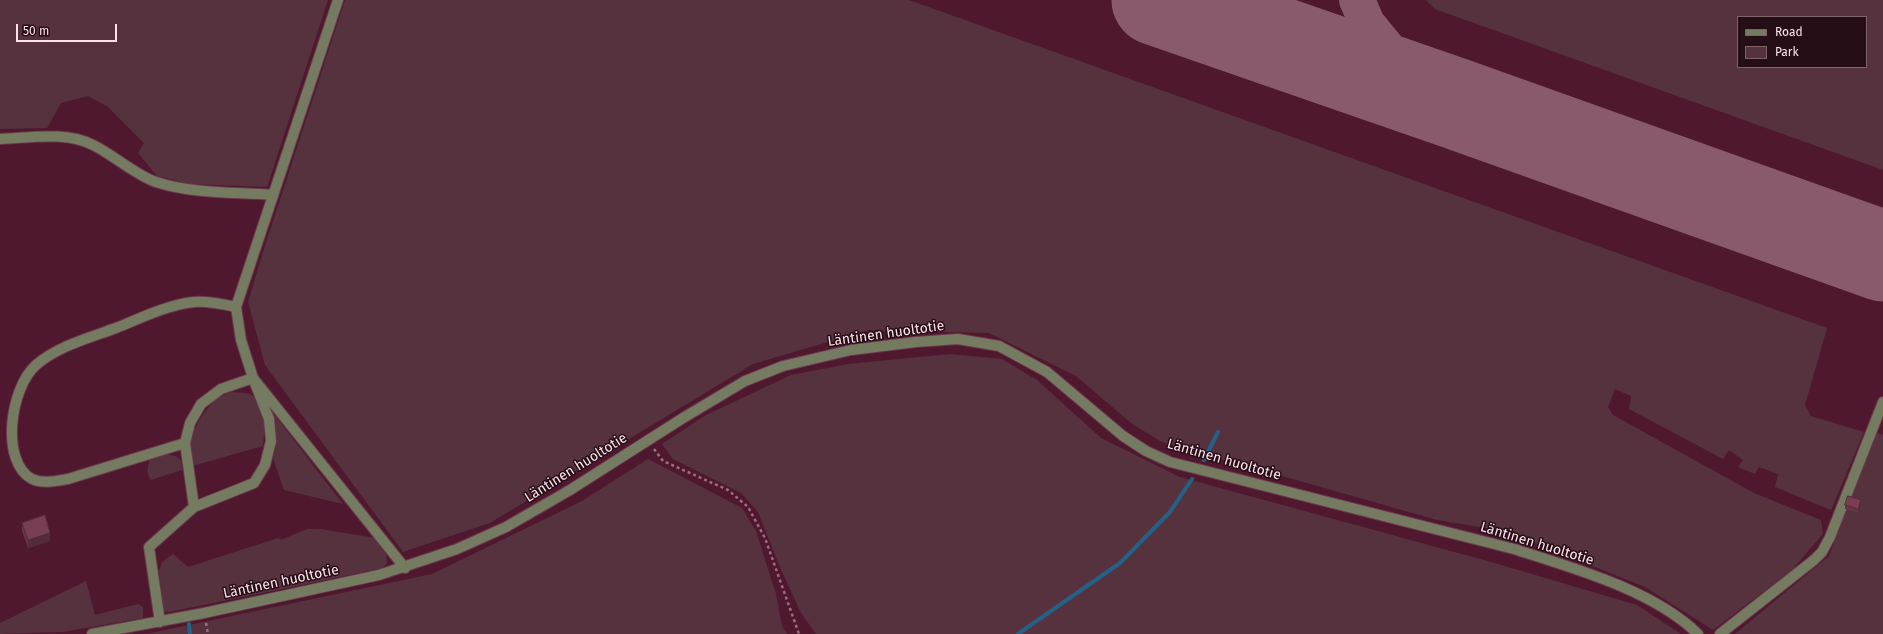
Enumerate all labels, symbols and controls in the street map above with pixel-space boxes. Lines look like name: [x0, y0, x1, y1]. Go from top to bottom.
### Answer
scale bar: [18, 16, 119, 42]
legend: [1737, 16, 1867, 68]
text: 50 m: [23, 24, 49, 38]
text: Road: [1775, 25, 1803, 39]
text: Park: [1775, 45, 1799, 59]
street label: Läntinen huoltotie: [827, 317, 945, 351]
street label: Läntinen huoltotie: [522, 430, 630, 506]
street label: Läntinen huoltotie: [1165, 436, 1283, 484]
street label: Läntinen huoltotie: [1478, 519, 1596, 569]
street label: Läntinen huoltotie: [222, 562, 340, 602]

